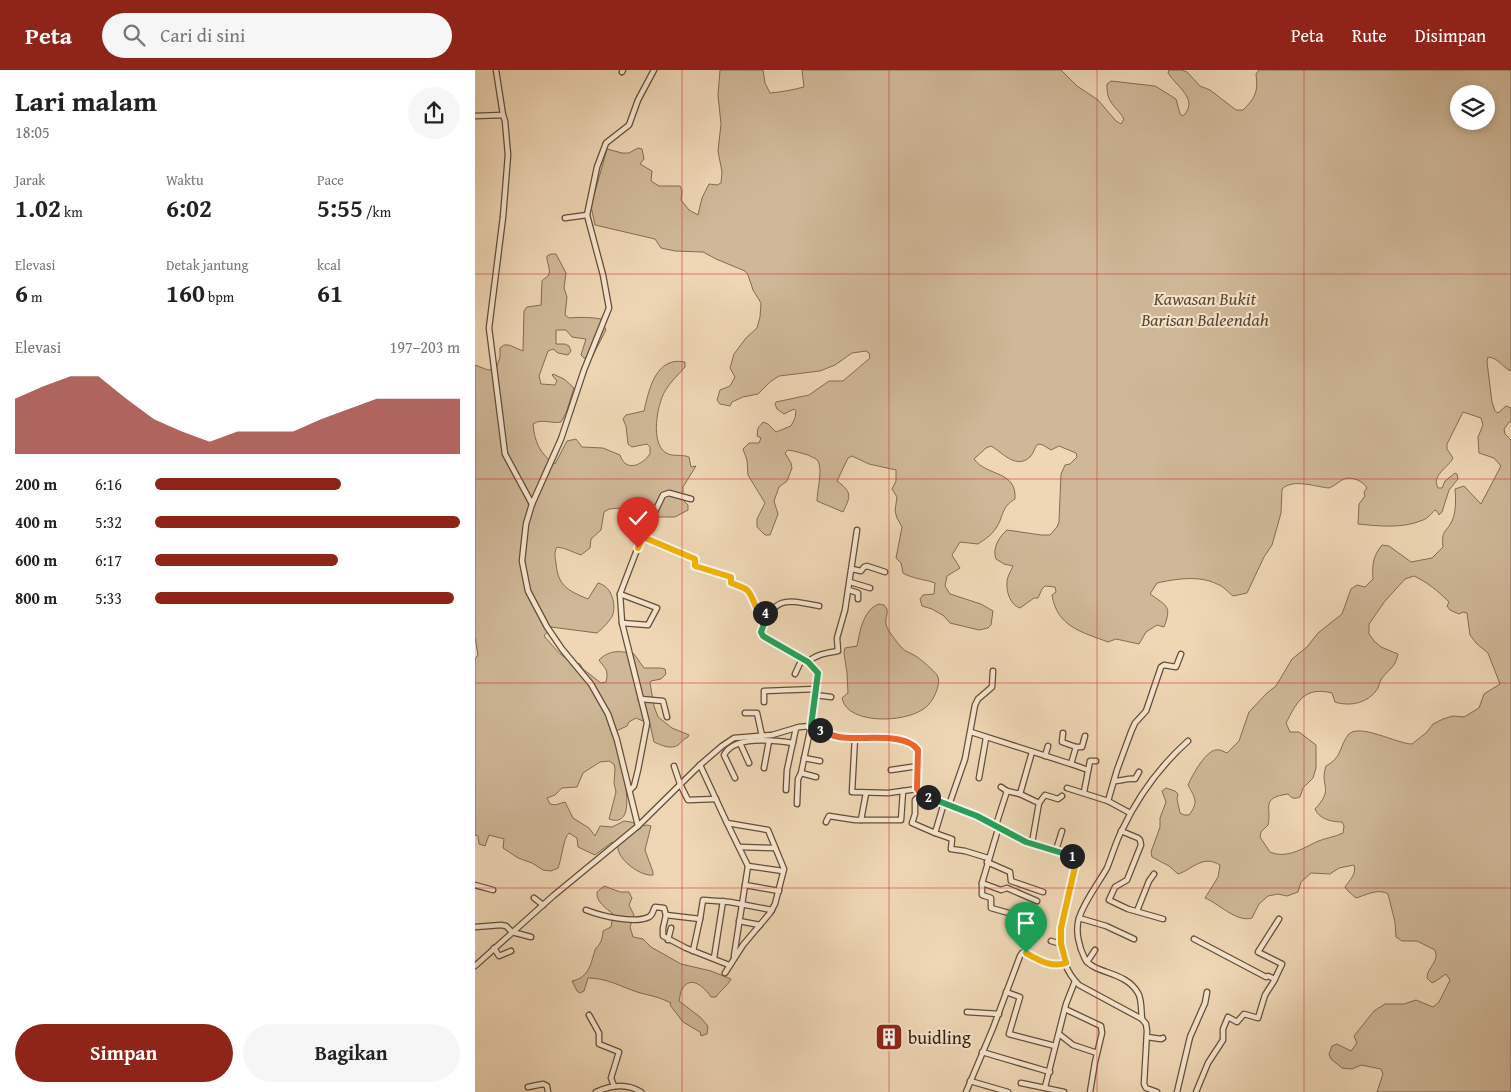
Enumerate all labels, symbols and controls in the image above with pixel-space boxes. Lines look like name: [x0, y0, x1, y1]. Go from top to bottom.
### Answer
search box: [102, 13, 452, 58]
text: Peta: [25, 18, 72, 53]
icon: search: [120, 21, 148, 49]
text: Cari di sini: [160, 21, 245, 49]
text: Peta: [1291, 22, 1324, 49]
text: Rute: [1352, 22, 1387, 49]
text: Disimpan: [1415, 22, 1486, 49]
text: Lari malam: [15, 80, 157, 121]
map controls: [1450, 85, 1495, 130]
button: layers: [1450, 85, 1495, 130]
button: share: [408, 87, 460, 139]
text: 18:05: [15, 120, 50, 144]
text: Jarak: [15, 170, 45, 190]
text: Waktu: [166, 170, 204, 190]
text: Pace: [317, 170, 344, 190]
text: 1.02: [15, 190, 61, 226]
text: 6:02: [166, 190, 212, 226]
text: 5:55: [317, 190, 363, 226]
text: km: [61, 202, 83, 222]
text: /km: [363, 202, 391, 222]
text: Elevasi: [15, 255, 55, 275]
text: Detak jantung: [166, 255, 248, 275]
text: kcal: [317, 255, 341, 275]
text: 6: [15, 275, 28, 311]
text: 160: [166, 275, 205, 311]
text: 61: [317, 275, 343, 311]
park label: Kawasan Bukit Barisan Baleendah: [1140, 285, 1269, 333]
text: m: [28, 287, 42, 307]
text: bpm: [205, 287, 234, 307]
text: Elevasi: [15, 335, 61, 359]
text: 197–203 m: [390, 335, 460, 359]
text: 200 m: [15, 472, 57, 496]
text: 6:16: [95, 472, 122, 496]
pin: [617, 497, 659, 548]
icon: check: [624, 504, 652, 532]
text: 400 m: [15, 510, 57, 534]
text: 5:32: [95, 510, 122, 534]
text: 600 m: [15, 548, 57, 572]
text: 6:17: [95, 548, 122, 572]
text: 800 m: [15, 586, 57, 610]
text: 5:33: [95, 586, 122, 610]
pin: 4: [753, 600, 777, 626]
text: 4: [762, 603, 769, 623]
pin: 3: [807, 718, 833, 742]
text: 3: [817, 720, 824, 740]
pin: 2: [915, 784, 941, 810]
text: 2: [925, 787, 932, 807]
pin: 1: [1059, 844, 1085, 868]
text: 1: [1069, 846, 1076, 866]
pin: [1005, 902, 1047, 953]
icon: arrive: [1012, 909, 1040, 937]
building icon: buidling: [874, 1022, 904, 1052]
button: Simpan: [15, 1024, 233, 1082]
button: Bagikan: [243, 1024, 460, 1082]
place label: buidling: [908, 1024, 971, 1051]

